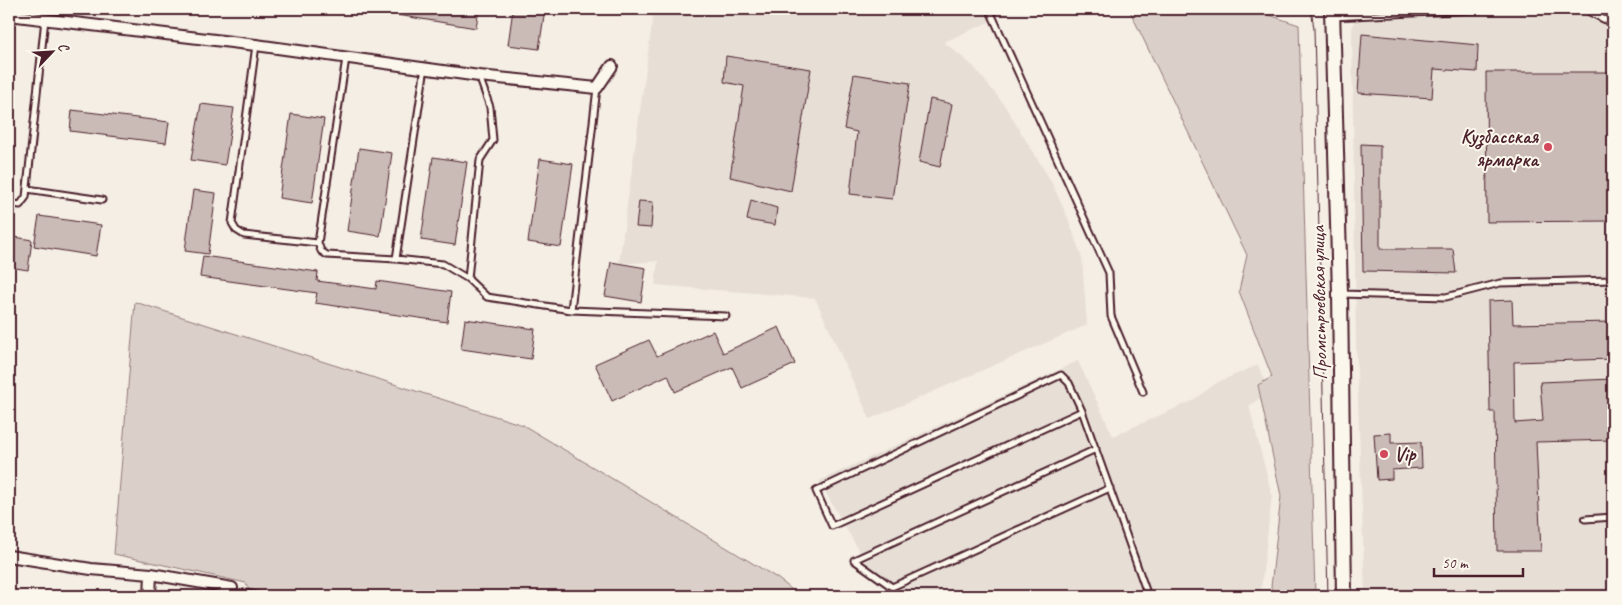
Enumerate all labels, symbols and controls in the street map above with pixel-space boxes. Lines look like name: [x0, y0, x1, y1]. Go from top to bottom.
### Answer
north arrow: [28, 28, 78, 78]
text: С: [54, 40, 73, 55]
place label: Кузбасская ярмарка: [1461, 124, 1540, 172]
marker: Кузбасская ярмарка: [1542, 141, 1554, 153]
street label: Промстроевская улица: [1305, 224, 1333, 380]
place label: Vip: [1394, 442, 1417, 467]
marker: Vip: [1378, 448, 1390, 460]
scale bar: [1434, 545, 1523, 577]
text: 50 m: [1442, 554, 1469, 573]

